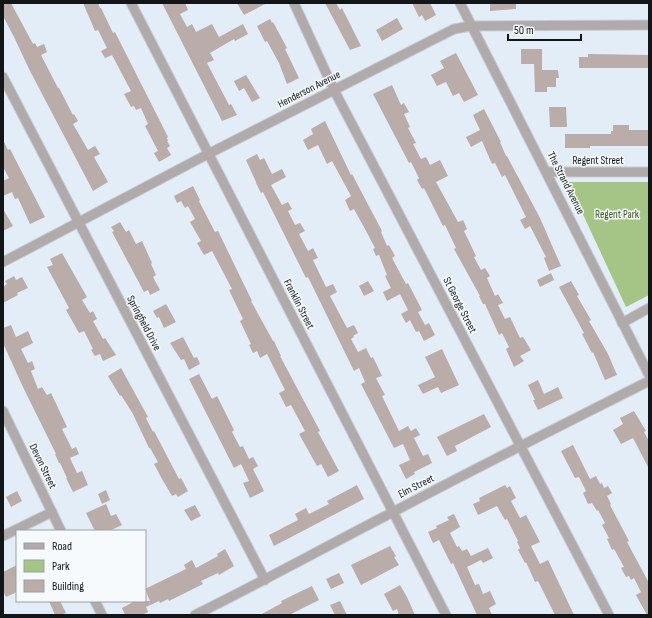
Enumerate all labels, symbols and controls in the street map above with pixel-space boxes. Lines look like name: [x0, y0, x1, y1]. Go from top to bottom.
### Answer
scale bar: [508, 16, 581, 42]
text: 50 m: [514, 23, 534, 38]
street label: Henderson Avenue: [275, 68, 343, 110]
street label: The Strand Avenue: [545, 150, 587, 216]
street label: Regent Street: [572, 154, 624, 167]
park label: Regent Park: [595, 208, 640, 221]
street label: St George Street: [440, 275, 480, 336]
street label: Franklin Street: [281, 277, 317, 332]
street label: Springfield Drive: [124, 293, 164, 353]
street label: Devon Street: [27, 442, 60, 491]
street label: Elm Street: [396, 471, 437, 501]
legend: [16, 530, 146, 602]
text: Road: [52, 539, 72, 554]
text: Park: [52, 559, 70, 574]
text: Building: [52, 579, 84, 594]

